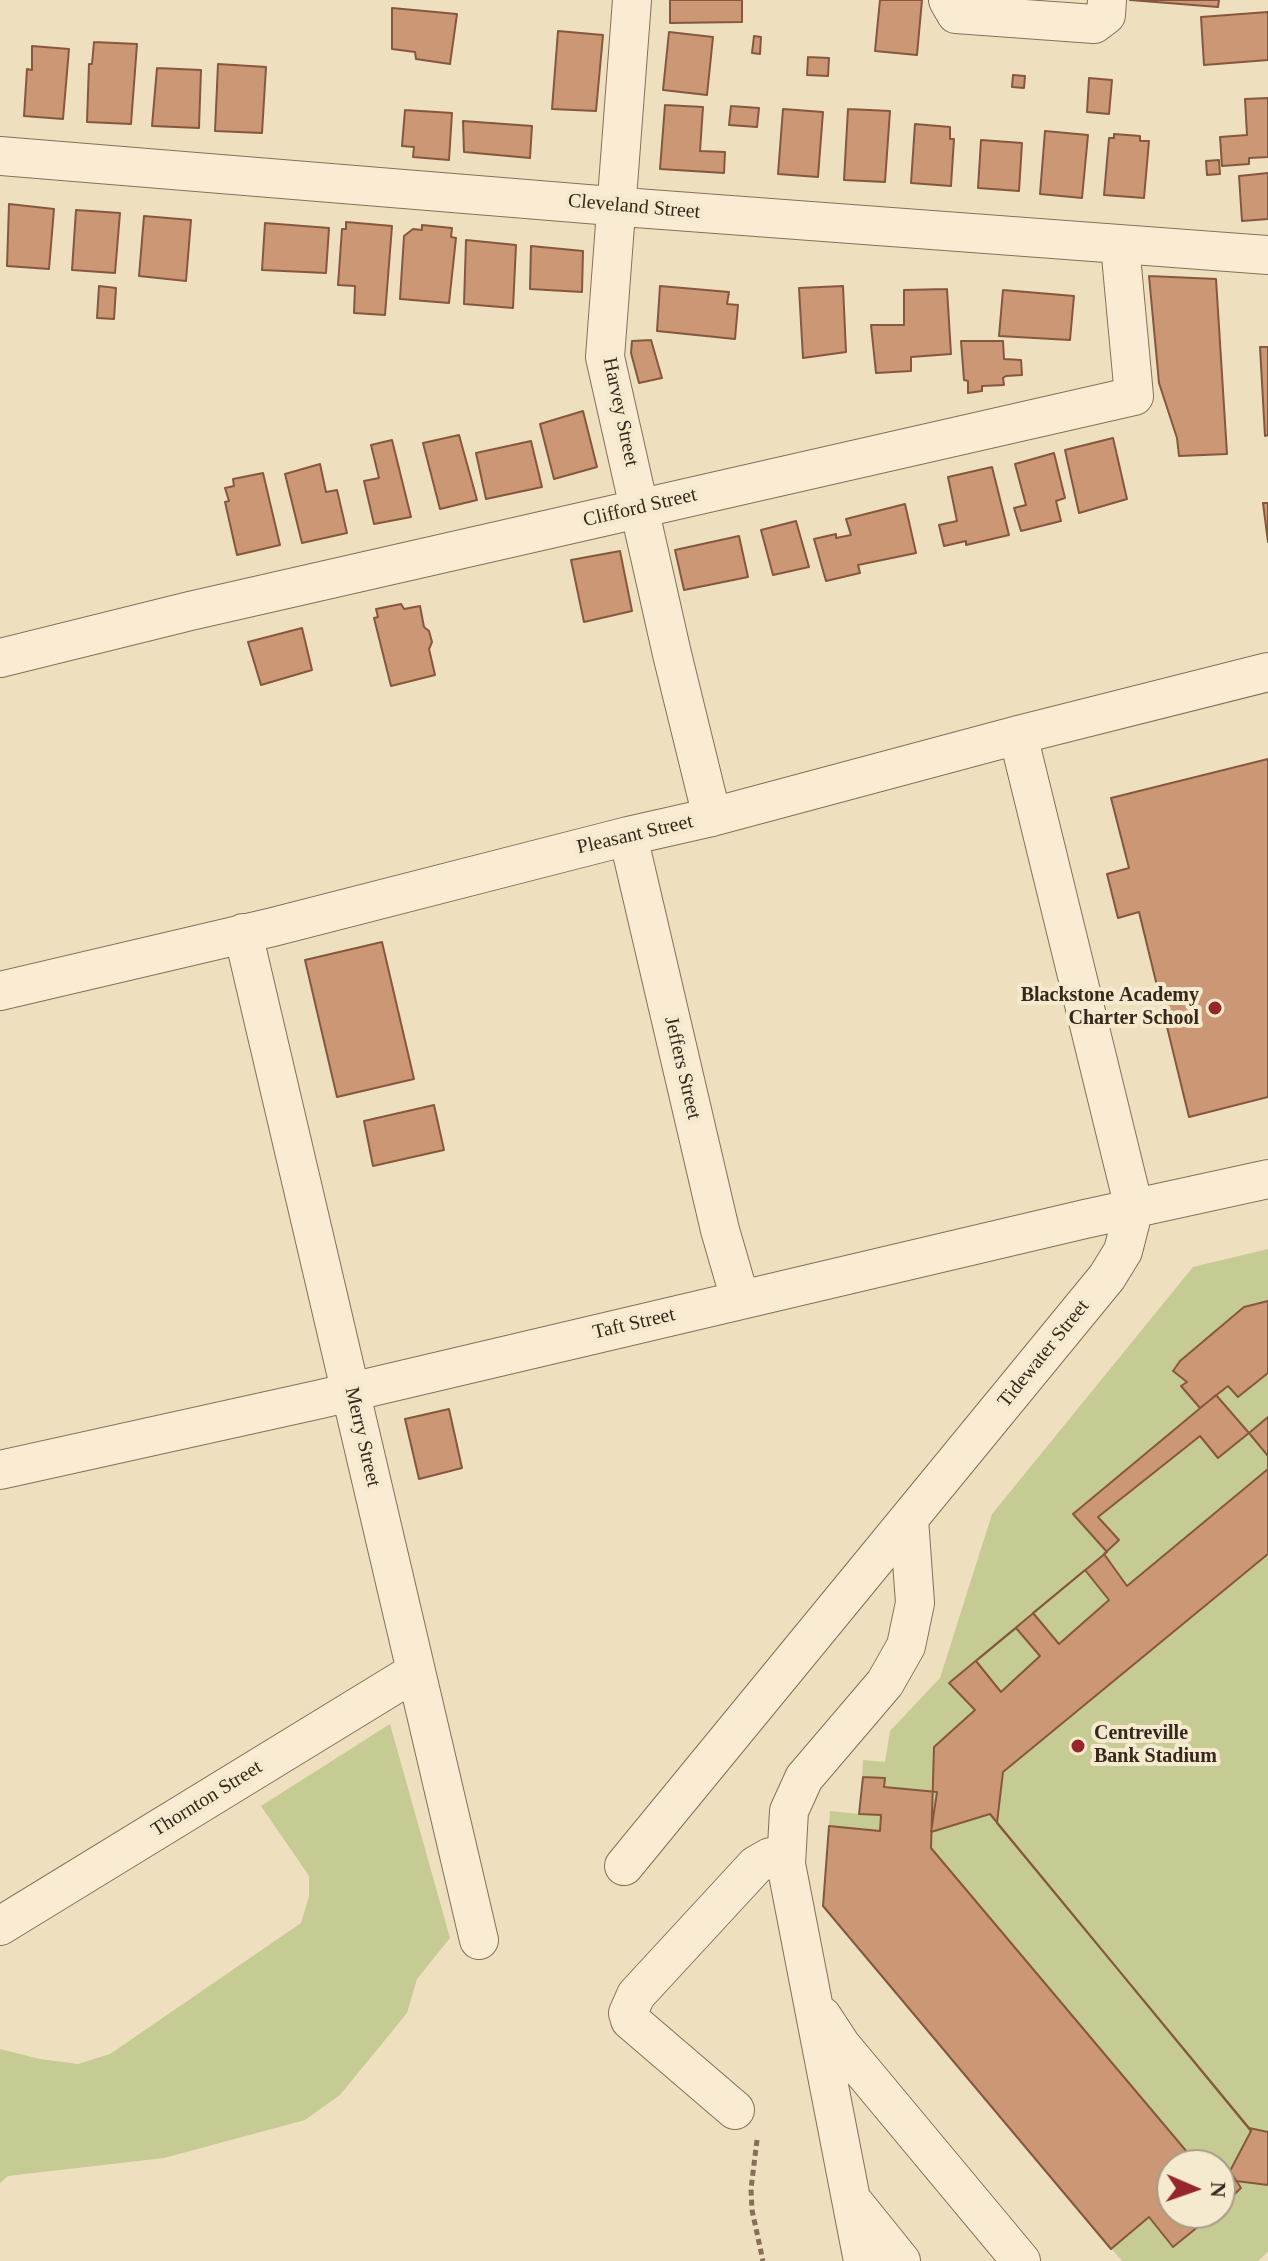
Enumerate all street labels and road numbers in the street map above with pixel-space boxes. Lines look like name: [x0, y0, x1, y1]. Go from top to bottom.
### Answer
street label: Cleveland Street: [567, 189, 701, 225]
street label: Harvey Street: [597, 355, 643, 469]
street label: Clifford Street: [581, 483, 699, 533]
street label: Pleasant Street: [575, 810, 695, 860]
street label: Jeffers Street: [659, 1014, 705, 1122]
street label: Tidewater Street: [993, 1295, 1095, 1413]
street label: Taft Street: [591, 1303, 677, 1345]
street label: Merry Street: [339, 1385, 385, 1489]
street label: Thornton Street: [147, 1755, 267, 1843]

